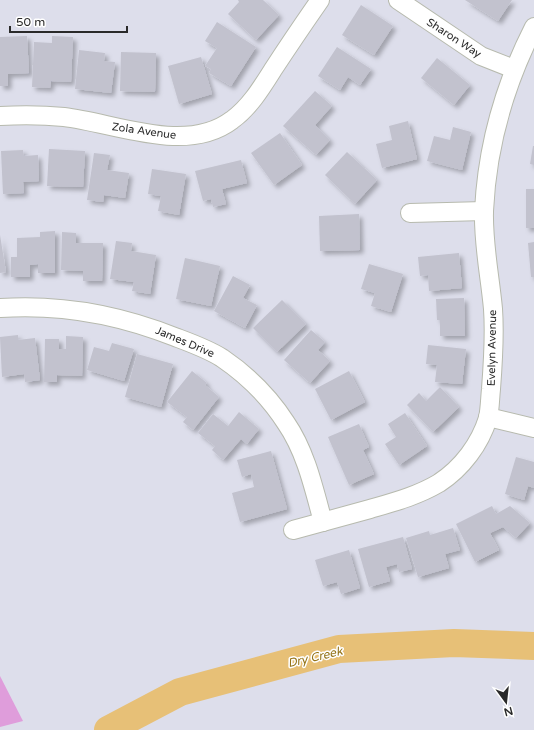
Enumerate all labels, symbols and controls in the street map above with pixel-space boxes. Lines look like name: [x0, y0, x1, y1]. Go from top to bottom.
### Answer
scale bar: [10, 8, 127, 34]
text: 50 m: [16, 15, 45, 29]
street label: Sharon Way: [424, 16, 484, 61]
street label: Zola Avenue: [111, 120, 177, 142]
street label: Evelyn Avenue: [485, 310, 499, 386]
street label: James Drive: [154, 324, 216, 360]
water label: Dry Creek: [286, 644, 345, 670]
north arrow: [486, 682, 526, 722]
text: N: [503, 704, 514, 719]

